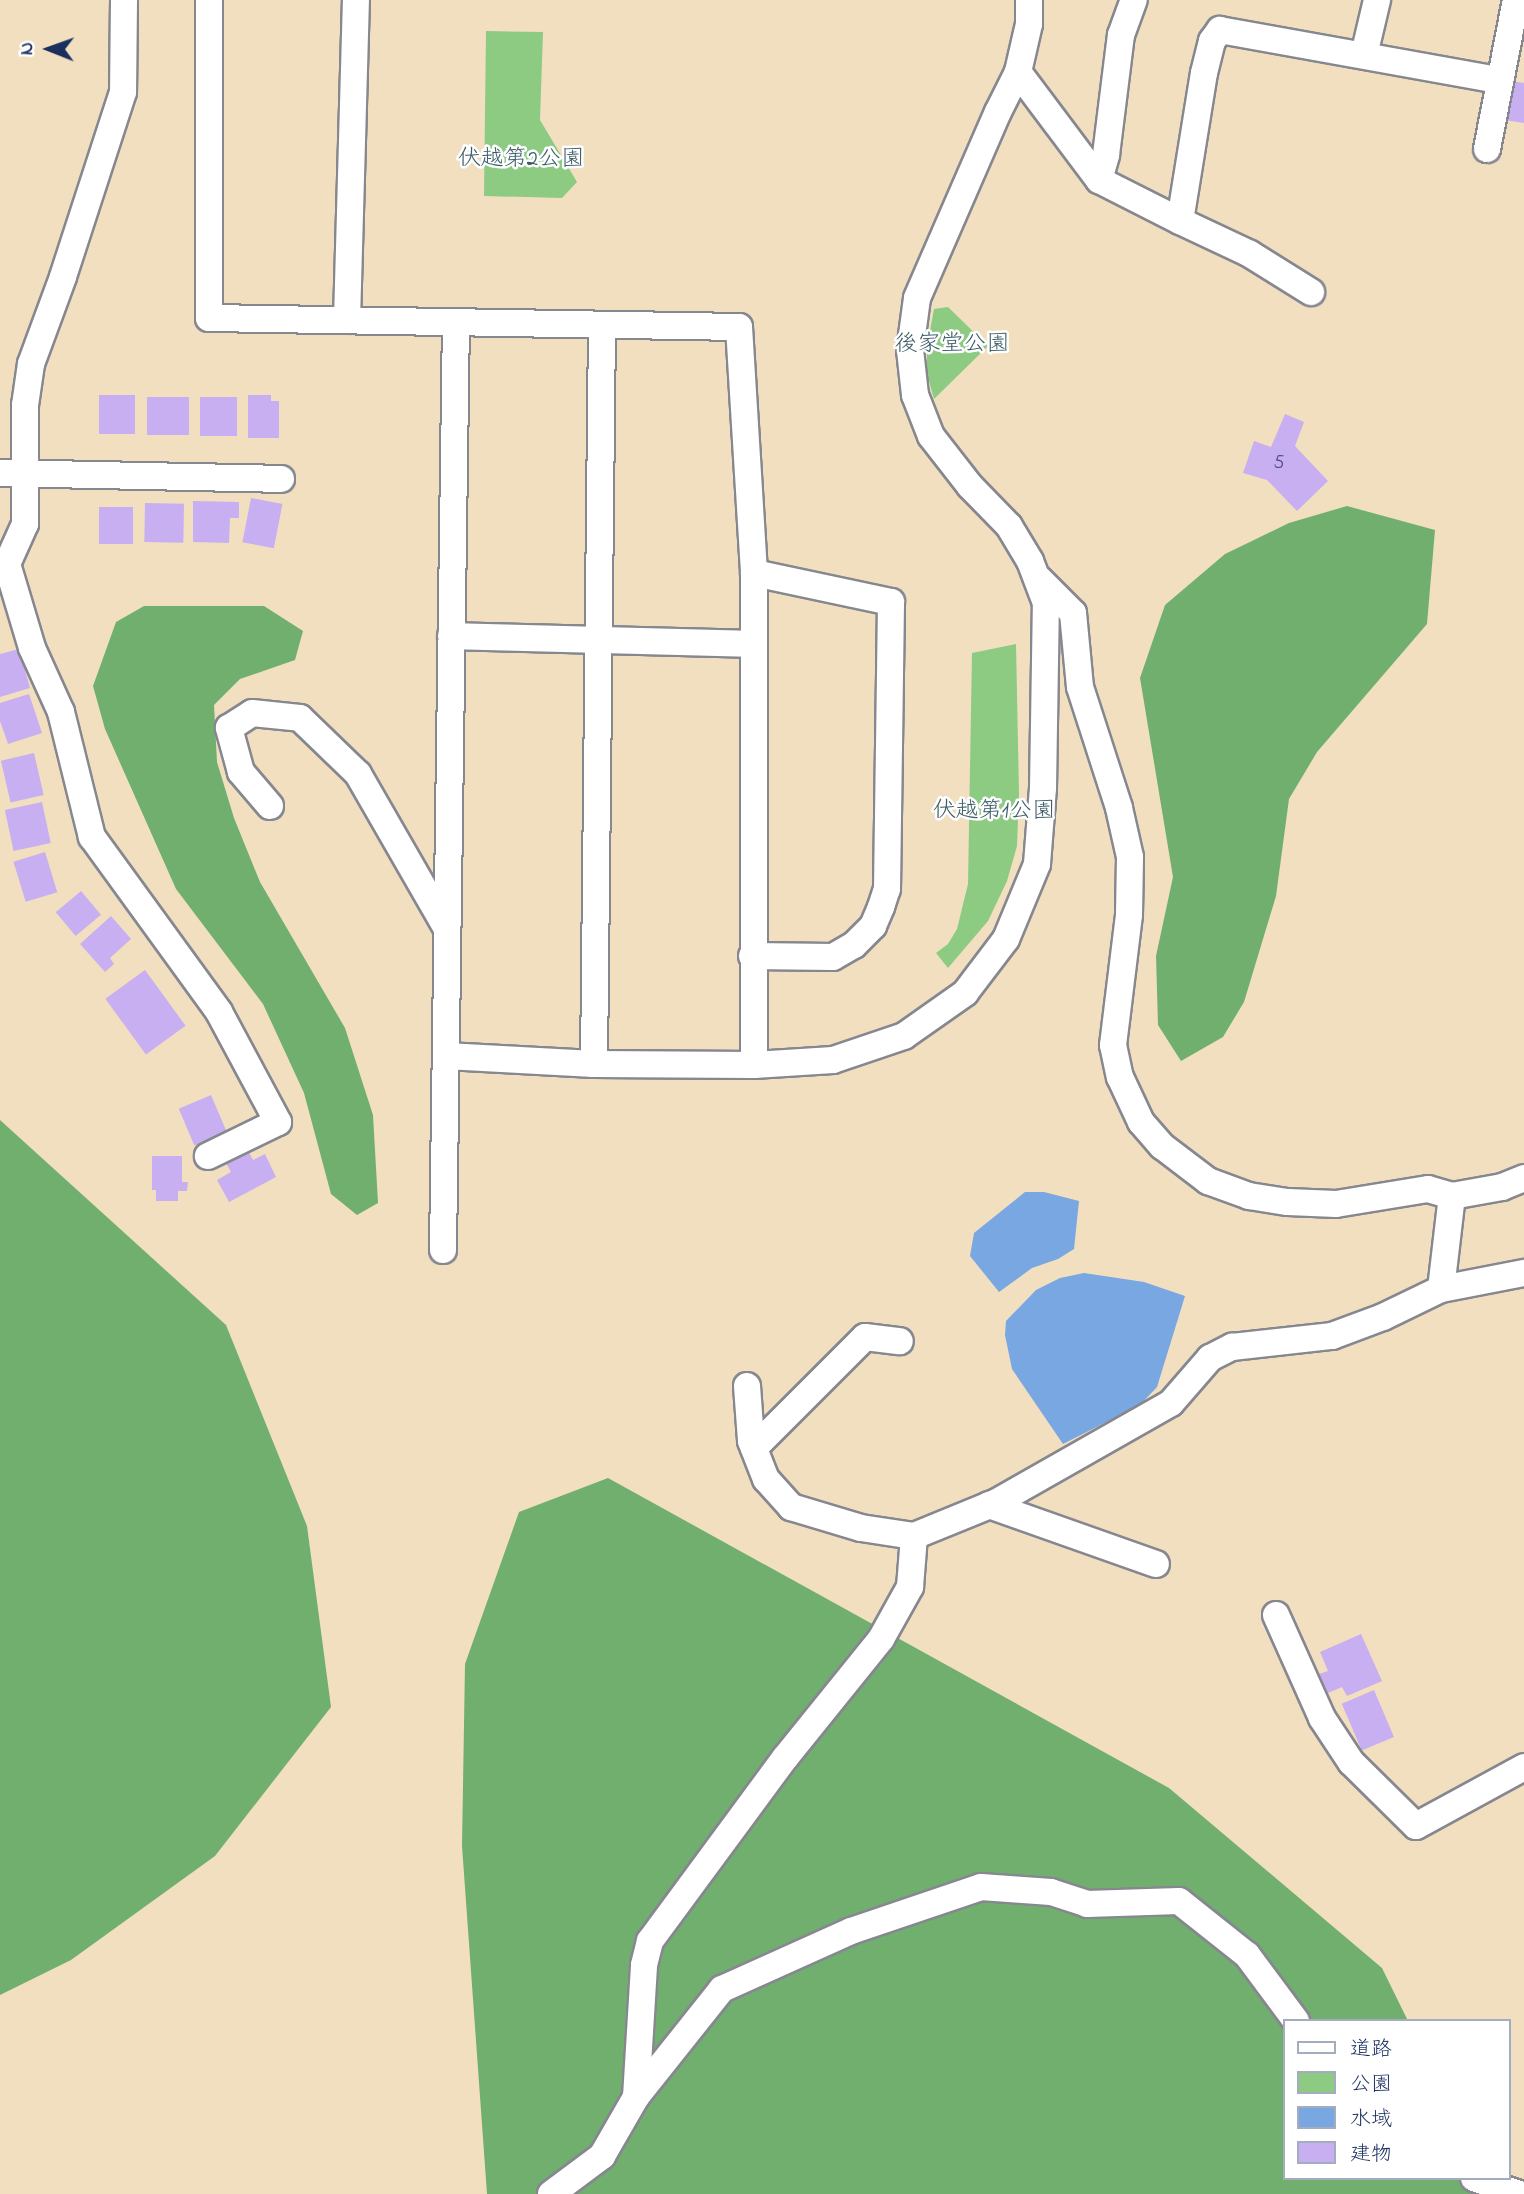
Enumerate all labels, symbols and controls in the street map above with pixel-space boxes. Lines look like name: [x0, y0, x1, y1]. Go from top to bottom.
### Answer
north arrow: [14, 14, 84, 84]
text: N: [14, 42, 41, 55]
park label: 伏越第2公園: [458, 146, 584, 174]
park label: 後家堂公園: [895, 331, 1009, 359]
house number: 5: [1274, 453, 1284, 475]
park label: 伏越第1公園: [933, 798, 1055, 826]
legend: [1282, 2019, 1510, 2180]
text: 道路: [1350, 2035, 1392, 2065]
text: 公園: [1350, 2070, 1392, 2100]
text: 水域: [1350, 2105, 1392, 2135]
text: 建物: [1350, 2140, 1392, 2170]

